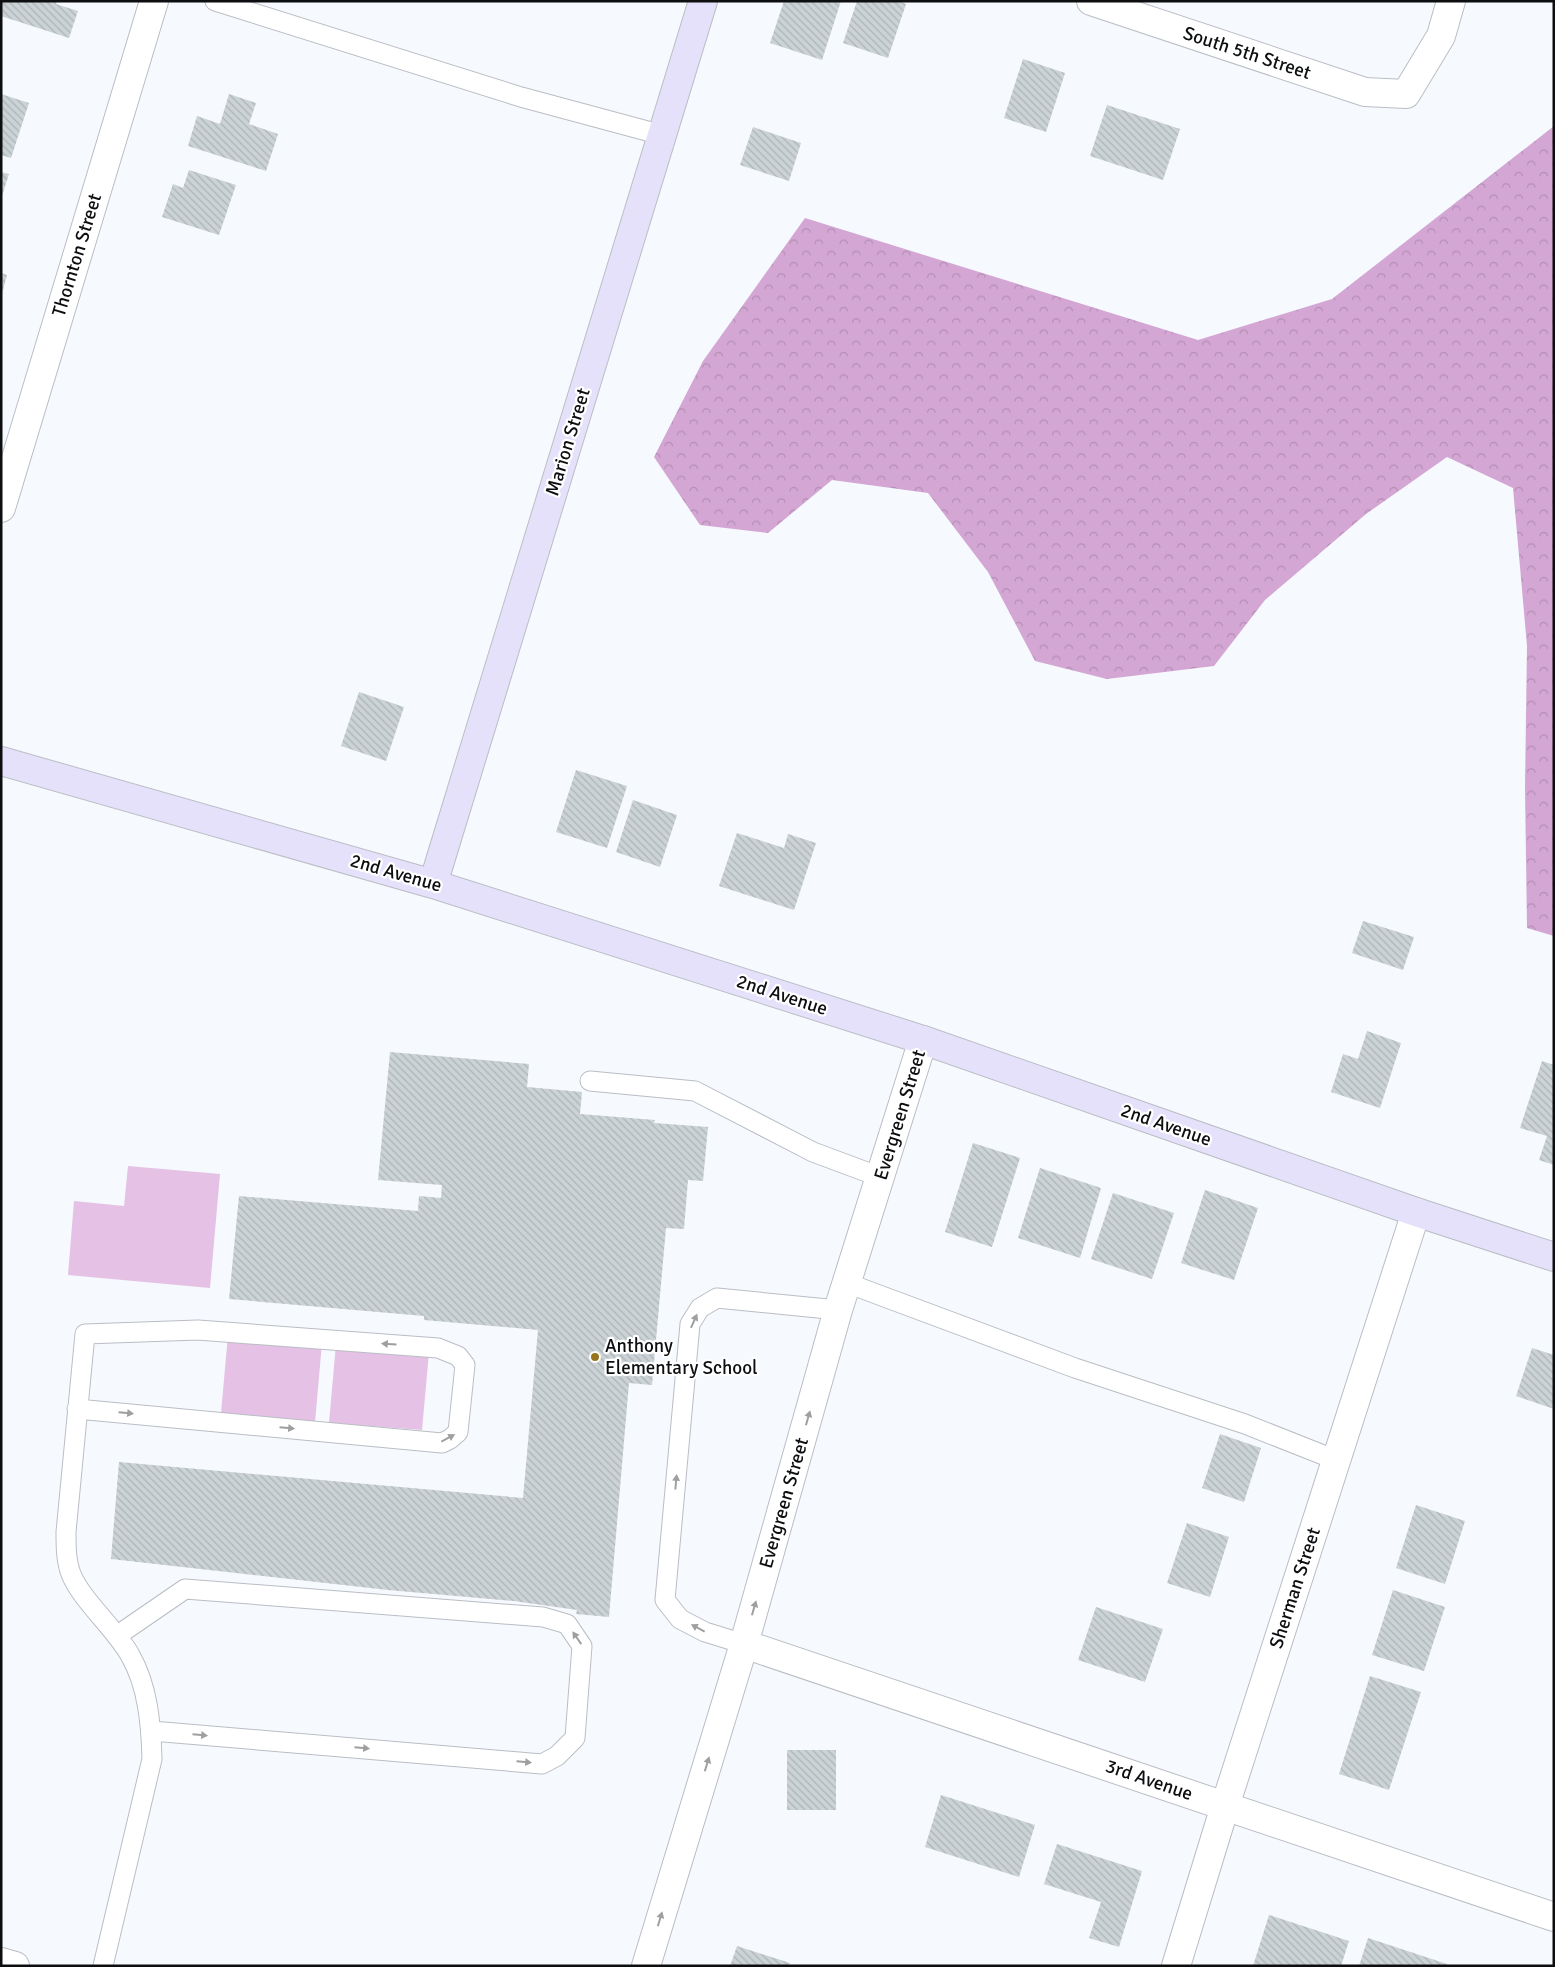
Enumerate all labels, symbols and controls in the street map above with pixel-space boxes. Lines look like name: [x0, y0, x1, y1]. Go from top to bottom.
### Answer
street label: South 5th Street: [1180, 21, 1314, 85]
street label: Thornton Street: [47, 190, 107, 319]
street label: Marion Street: [540, 385, 596, 499]
street label: 2nd Avenue: [347, 848, 445, 898]
street label: 2nd Avenue: [733, 969, 831, 1021]
street label: Evergreen Street: [869, 1047, 931, 1183]
street label: 2nd Avenue: [1118, 1098, 1214, 1152]
one-way arrow: [689, 1313, 698, 1328]
place label: Anthony Elementary School: [605, 1334, 758, 1380]
one-way arrow: [381, 1340, 397, 1348]
marker: Anthony Elementary School: [589, 1351, 601, 1363]
one-way arrow: [118, 1409, 134, 1417]
one-way arrow: [804, 1410, 812, 1425]
one-way arrow: [280, 1424, 296, 1432]
one-way arrow: [440, 1434, 455, 1443]
street label: Evergreen Street: [754, 1435, 814, 1571]
one-way arrow: [672, 1473, 680, 1489]
street label: Sherman Street: [1264, 1524, 1326, 1652]
one-way arrow: [750, 1600, 758, 1615]
one-way arrow: [690, 1624, 705, 1632]
one-way arrow: [572, 1631, 582, 1645]
one-way arrow: [192, 1731, 208, 1739]
one-way arrow: [354, 1745, 370, 1753]
street label: 3rd Avenue: [1102, 1754, 1196, 1806]
one-way arrow: [704, 1756, 712, 1771]
one-way arrow: [516, 1758, 532, 1766]
one-way arrow: [656, 1911, 664, 1926]

